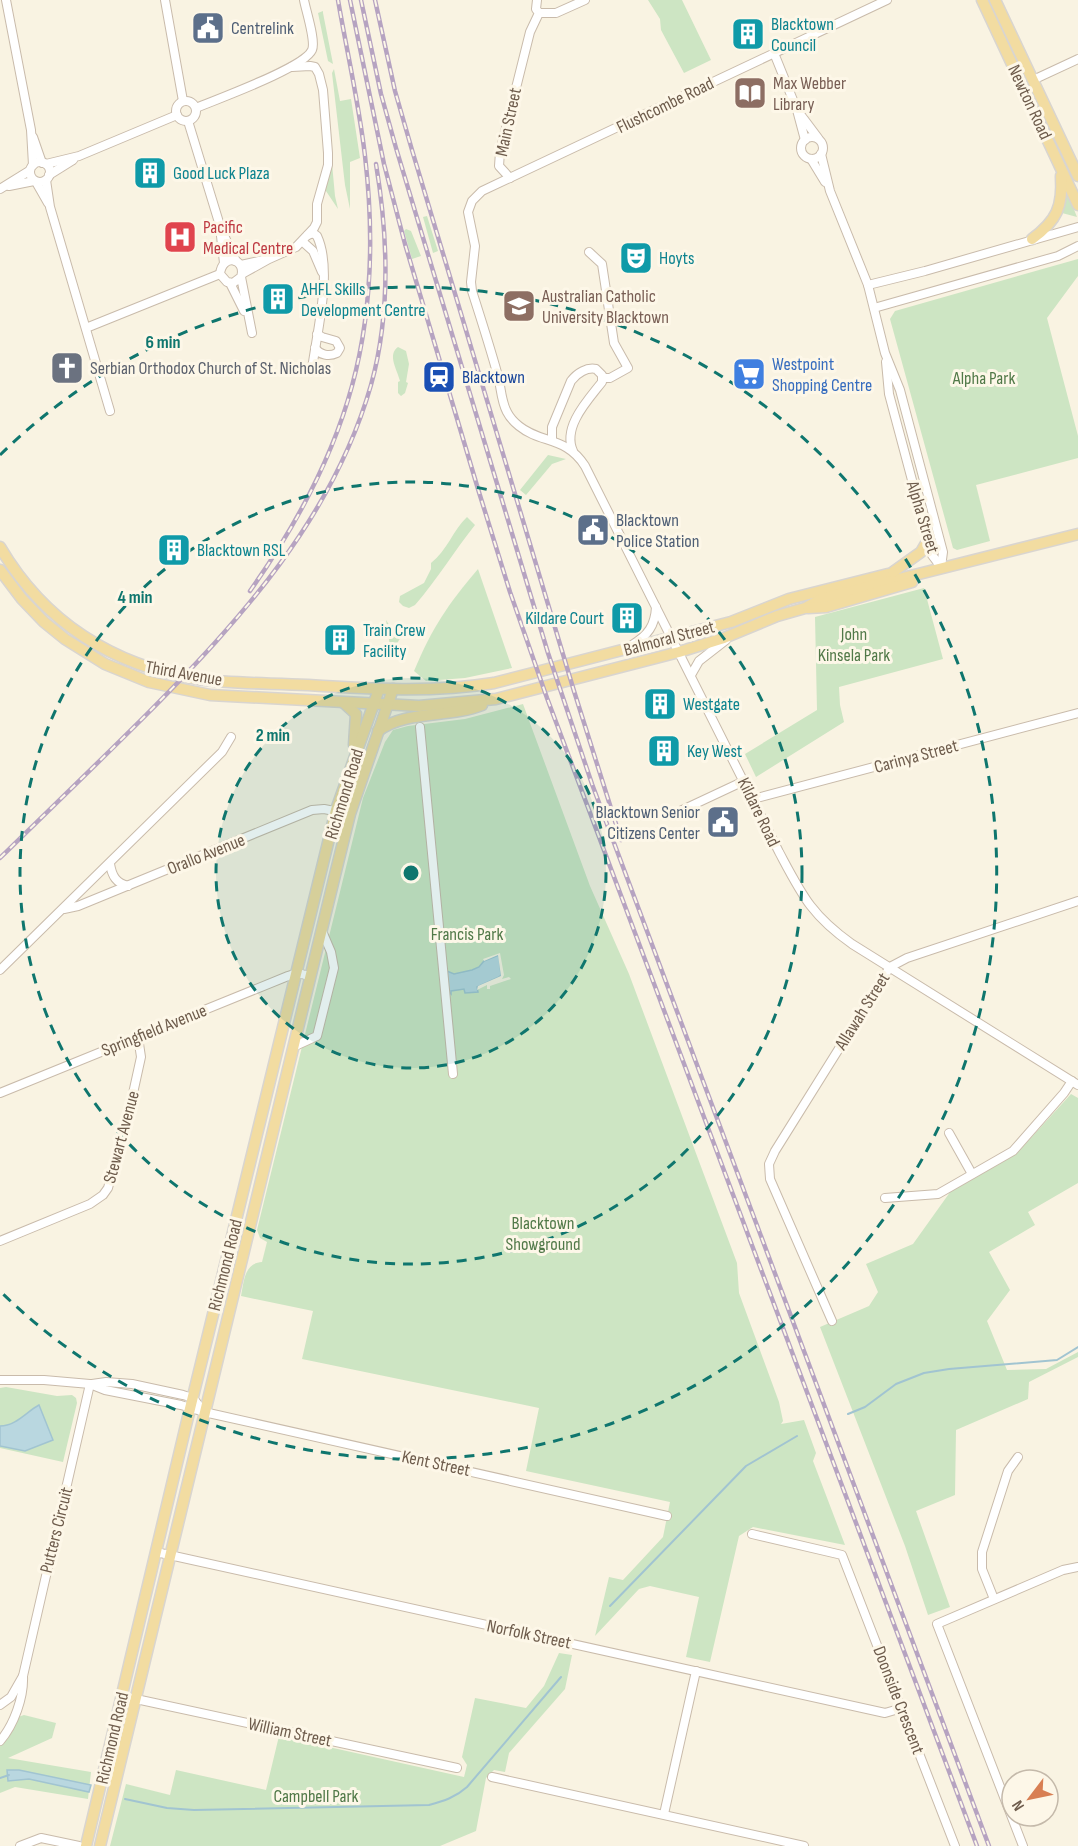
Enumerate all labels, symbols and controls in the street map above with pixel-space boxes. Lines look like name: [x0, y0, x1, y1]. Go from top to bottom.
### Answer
public building icon: Centrelink: [190, 10, 226, 46]
place label: Blacktown Council: [771, 14, 834, 56]
building icon: Blacktown Council: [730, 16, 766, 52]
place label: Centrelink: [231, 18, 294, 39]
street label: Newton Road: [1003, 62, 1056, 143]
street label: Flushcombe Road: [613, 73, 717, 138]
place label: Max Webber Library: [773, 73, 846, 115]
library icon: Max Webber Library: [732, 75, 768, 111]
street label: Main Street: [491, 85, 526, 158]
building icon: Good Luck Plaza: [132, 155, 168, 191]
place label: Good Luck Plaza: [173, 163, 270, 184]
place label: Pacific Medical Centre: [203, 217, 293, 259]
hospital icon: Pacific Medical Centre: [162, 219, 198, 255]
theatre icon: Hoyts: [618, 240, 654, 276]
place label: Hoyts: [659, 248, 694, 269]
place label: AHFL Skills Development Centre: [300, 279, 426, 321]
building icon: AHFL Skills Development Centre: [260, 281, 296, 317]
place label: Australian Catholic University Blacktown: [541, 286, 669, 328]
school or university icon: Australian Catholic University Blacktown: [501, 288, 537, 324]
text: 6 min: [146, 332, 180, 353]
church icon: Serbian Orthodox Church of St. Nicholas: [49, 350, 85, 386]
place label: Westpoint Shopping Centre: [772, 354, 872, 396]
supermarket icon: Westpoint Shopping Centre: [731, 356, 767, 392]
place label: Serbian Orthodox Church of St. Nicholas: [90, 358, 331, 379]
station icon: Blacktown: [421, 359, 457, 395]
place label: Blacktown: [462, 367, 525, 388]
park label: Alpha Park: [952, 368, 1015, 389]
street label: Alpha Street: [901, 478, 944, 556]
place label: Blacktown Police Station: [616, 510, 699, 552]
public building icon: Blacktown Police Station: [575, 512, 611, 548]
building icon: Blacktown RSL: [156, 532, 192, 568]
place label: Blacktown RSL: [197, 540, 286, 561]
text: 4 min: [118, 587, 152, 608]
building icon: Kildare Court: [609, 600, 645, 636]
place label: Kildare Court: [525, 608, 605, 629]
street label: Balmoral Street: [621, 616, 717, 661]
place label: Train Crew Facility: [363, 620, 426, 662]
building icon: Train Crew Facility: [322, 622, 358, 658]
park label: John Kinsela Park: [818, 624, 890, 666]
street label: Third Avenue: [144, 656, 224, 691]
building icon: Westgate: [642, 686, 678, 722]
place label: Westgate: [683, 694, 740, 715]
text: 2 min: [256, 725, 290, 746]
building icon: Key West: [646, 733, 682, 769]
street label: Carinya Street: [872, 735, 961, 778]
place label: Key West: [687, 741, 743, 762]
street label: Richmond Road: [321, 746, 368, 842]
street label: Kildare Road: [733, 774, 784, 850]
place label: Blacktown Senior Citizens Center: [596, 802, 700, 844]
public building icon: Blacktown Senior Citizens Center: [705, 804, 741, 840]
street label: Orallo Avenue: [164, 829, 248, 880]
centre of rings: [401, 863, 421, 883]
park label: Francis Park: [431, 924, 503, 945]
street label: Allawah Street: [830, 968, 895, 1054]
street label: Springfield Avenue: [99, 1000, 210, 1061]
street label: Stewart Avenue: [99, 1089, 144, 1186]
park label: Blacktown Showground: [506, 1213, 580, 1255]
street label: Richmond Road: [204, 1217, 247, 1313]
street label: Kent Street: [400, 1446, 472, 1481]
street label: Putters Circuit: [36, 1484, 77, 1575]
street label: Norfolk Street: [485, 1615, 573, 1654]
street label: Doonside Crescent: [868, 1643, 929, 1758]
street label: Richmond Road: [92, 1690, 133, 1786]
street label: William Street: [246, 1713, 334, 1752]
north arrow: [1000, 1768, 1060, 1828]
park label: Campbell Park: [274, 1786, 359, 1807]
text: N: [1008, 1796, 1029, 1814]

